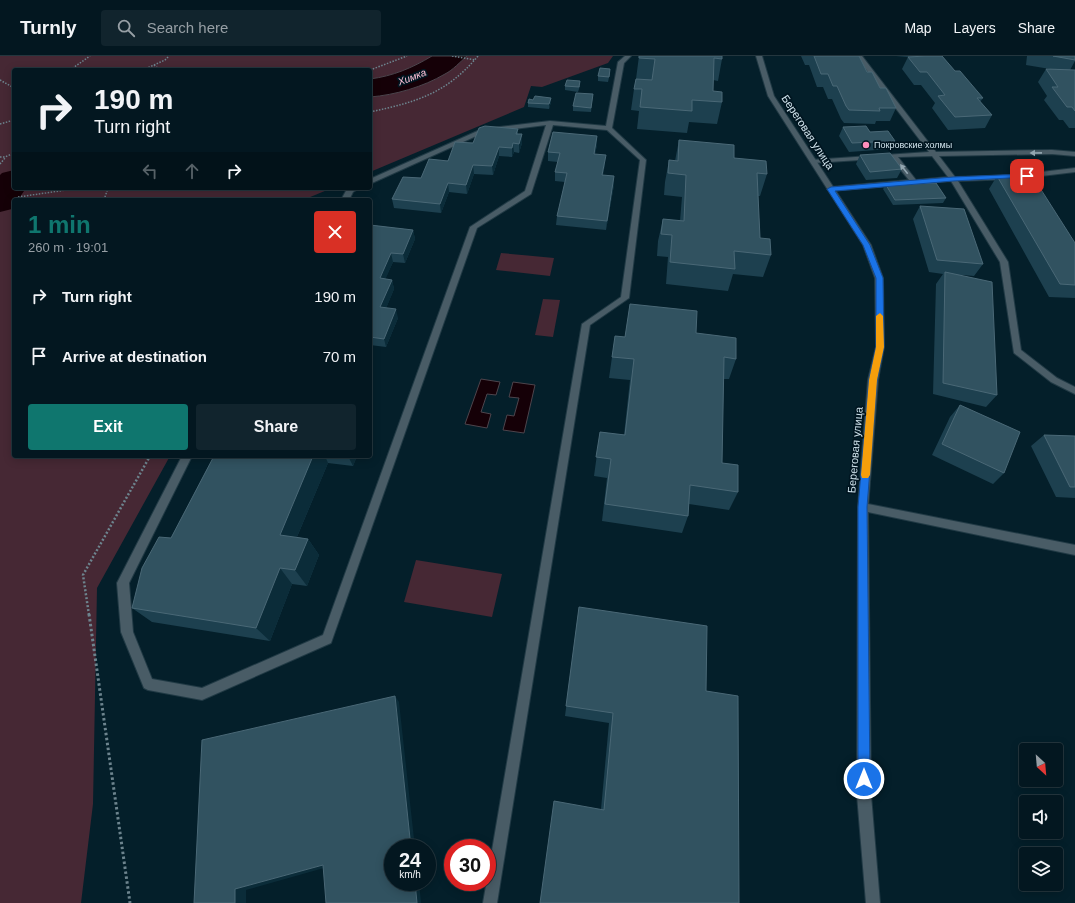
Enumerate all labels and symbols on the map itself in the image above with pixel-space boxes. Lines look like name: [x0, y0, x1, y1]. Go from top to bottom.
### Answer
water label: Химка: [395, 66, 428, 88]
street label: Береговая улица: [779, 92, 837, 172]
marker: Покровские холмы: [861, 140, 871, 150]
place label: Покровские холмы: [874, 140, 952, 150]
one-way arrow: [1029, 150, 1042, 156]
pin: [1010, 159, 1044, 193]
one-way arrow: [899, 164, 908, 175]
street label: Береговая улица: [845, 405, 865, 494]
north arrow: [1019, 743, 1063, 787]
position arrow: [843, 758, 885, 800]
speed limit sign: 30: [444, 839, 496, 891]

